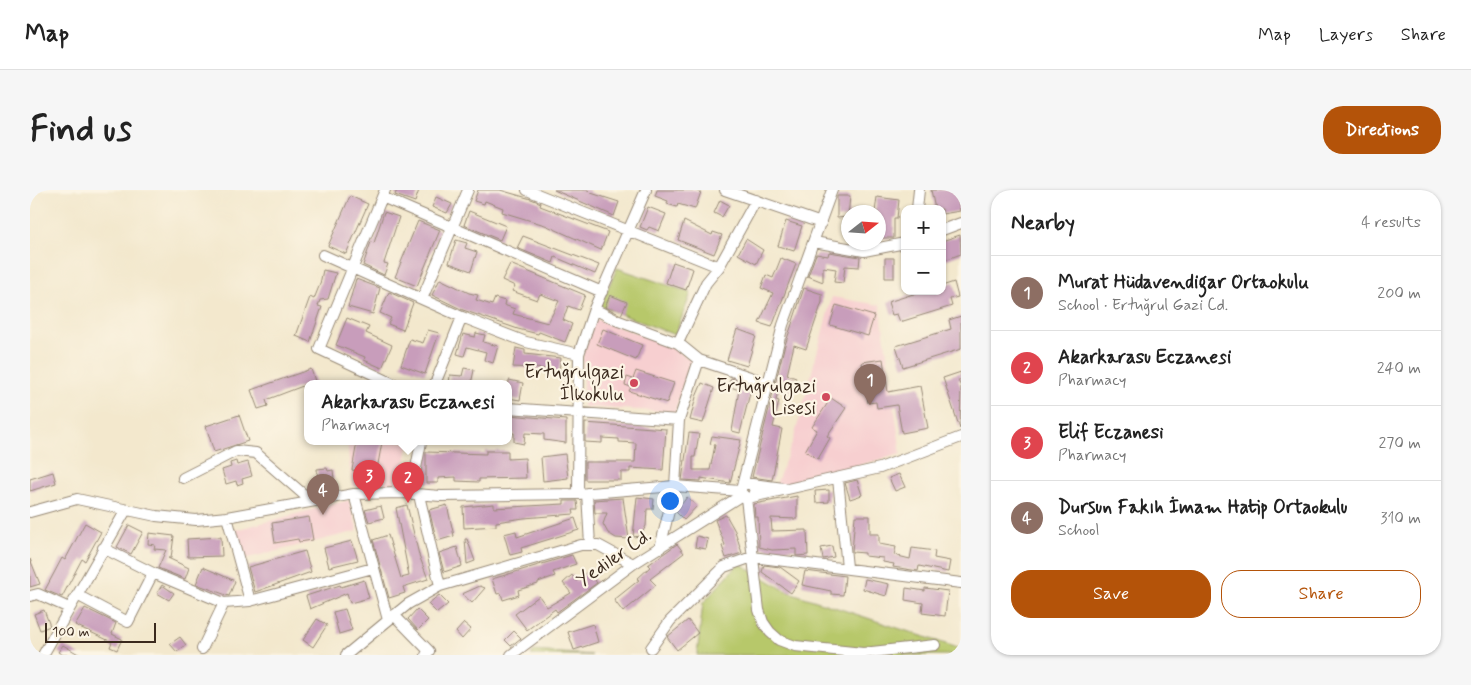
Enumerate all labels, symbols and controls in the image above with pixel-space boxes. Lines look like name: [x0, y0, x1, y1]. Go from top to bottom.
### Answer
text: Map: [25, 19, 69, 50]
text: Map: [1258, 23, 1291, 47]
text: Layers: [1319, 23, 1373, 47]
text: Share: [1401, 23, 1446, 47]
button: Directions: [1323, 106, 1441, 154]
text: Find us: [30, 107, 132, 153]
north arrow: [841, 205, 886, 250]
map controls: [901, 205, 946, 295]
button: +: [901, 205, 946, 250]
text: Nearby: [1011, 209, 1075, 237]
text: 4 results: [1361, 212, 1421, 233]
button: −: [901, 250, 946, 295]
text: Murat Hüdavendigar Ortaokulu: [1058, 270, 1309, 295]
text: 1: [1023, 283, 1031, 304]
text: 200 m: [1377, 283, 1421, 304]
text: School · Ertuğrul Gazi Cd.: [1058, 295, 1228, 316]
text: Akarkarasu Eczanesi: [1058, 345, 1232, 370]
text: 2: [1023, 358, 1031, 379]
text: 240 m: [1377, 358, 1421, 379]
place label: Ertuğrulgazi İlkokulu: [524, 360, 624, 407]
pin: 1: [854, 364, 886, 405]
text: Pharmacy: [1058, 370, 1126, 391]
place label: Ertuğrulgazi Lisesi: [716, 374, 816, 421]
marker: Ertuğrulgazi İlkokulu: [628, 377, 640, 389]
popup: [304, 380, 512, 445]
text: Akarkarasu Eczanesi: [321, 390, 495, 415]
marker: Ertuğrulgazi Lisesi: [820, 391, 832, 403]
text: Pharmacy: [321, 415, 390, 436]
text: Elif Eczanesi: [1058, 420, 1163, 445]
text: 3: [1023, 433, 1031, 454]
text: 270 m: [1378, 433, 1421, 454]
text: Pharmacy: [1058, 445, 1126, 466]
pin: 3: [353, 460, 385, 501]
pin: 2: [392, 462, 424, 503]
pin: 4: [307, 474, 339, 515]
your location: [657, 488, 683, 514]
text: Dursun Fakıh İmam Hatip Ortaokulu: [1058, 495, 1347, 520]
text: 4: [1022, 508, 1032, 529]
text: 310 m: [1380, 508, 1421, 529]
text: School: [1058, 520, 1099, 541]
street label: Yediler Cd.: [571, 523, 657, 593]
button: Save: [1011, 570, 1211, 618]
button: Share: [1221, 570, 1421, 618]
scale bar: [45, 620, 156, 643]
text: 100 m: [52, 623, 90, 641]

